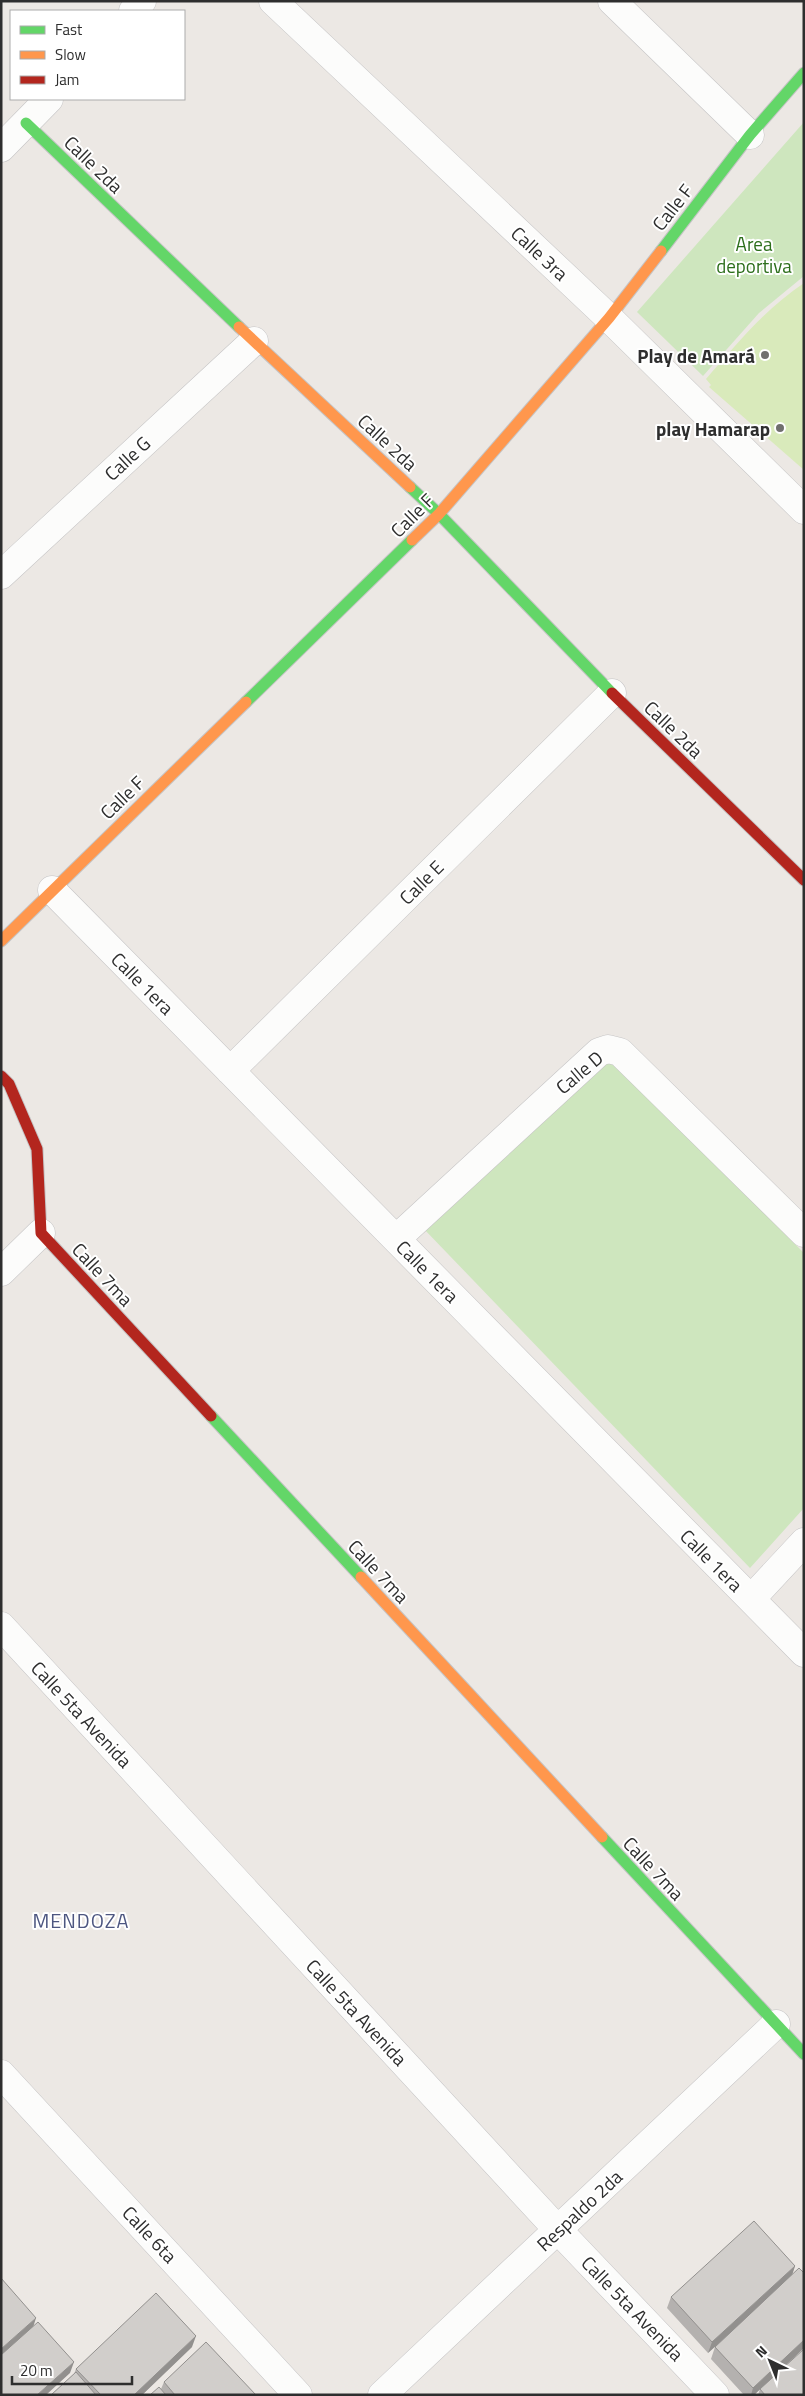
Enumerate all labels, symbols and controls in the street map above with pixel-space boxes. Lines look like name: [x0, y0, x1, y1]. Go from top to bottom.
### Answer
legend: [10, 10, 185, 100]
text: Fast: [55, 18, 83, 41]
text: Slow: [55, 43, 86, 66]
text: Jam: [55, 68, 79, 91]
street label: Calle 2da: [58, 128, 131, 200]
street label: Calle F: [644, 177, 700, 237]
street label: Calle 3ra: [505, 219, 576, 288]
park label: Area deportiva: [716, 229, 792, 280]
place label: Play de Amará: [637, 341, 755, 370]
marker: Play de Amará: [759, 349, 771, 361]
street label: Calle 2da: [352, 407, 425, 478]
place label: play Hamarap: [656, 414, 770, 443]
marker: play Hamarap: [774, 422, 786, 434]
street label: Calle G: [97, 429, 157, 487]
street label: Calle F: [383, 486, 441, 544]
street label: Calle 2da: [638, 693, 711, 765]
street label: Calle F: [93, 768, 151, 826]
street label: Calle E: [392, 853, 450, 911]
street label: Calle 1era: [105, 945, 181, 1021]
street label: Calle D: [549, 1043, 609, 1101]
street label: Calle 1era: [390, 1233, 466, 1309]
street label: Calle 7ma: [66, 1235, 141, 1313]
street label: Calle 1era: [674, 1522, 750, 1598]
street label: Calle 7ma: [342, 1532, 417, 1610]
street label: Calle 5ta Avenida: [25, 1654, 140, 1774]
street label: Calle 7ma: [617, 1829, 692, 1907]
district label: MENDOZA: [32, 1905, 130, 1936]
street label: Calle 5ta Avenida: [300, 1952, 415, 2072]
street label: Respaldo 2da: [529, 2162, 629, 2258]
street label: Calle 6ta: [116, 2199, 185, 2270]
street label: Calle 5ta Avenida: [575, 2249, 691, 2368]
north arrow: [745, 2336, 795, 2386]
text: N: [750, 2340, 772, 2362]
scale bar: [12, 2354, 132, 2386]
text: 20 m: [20, 2359, 53, 2382]

